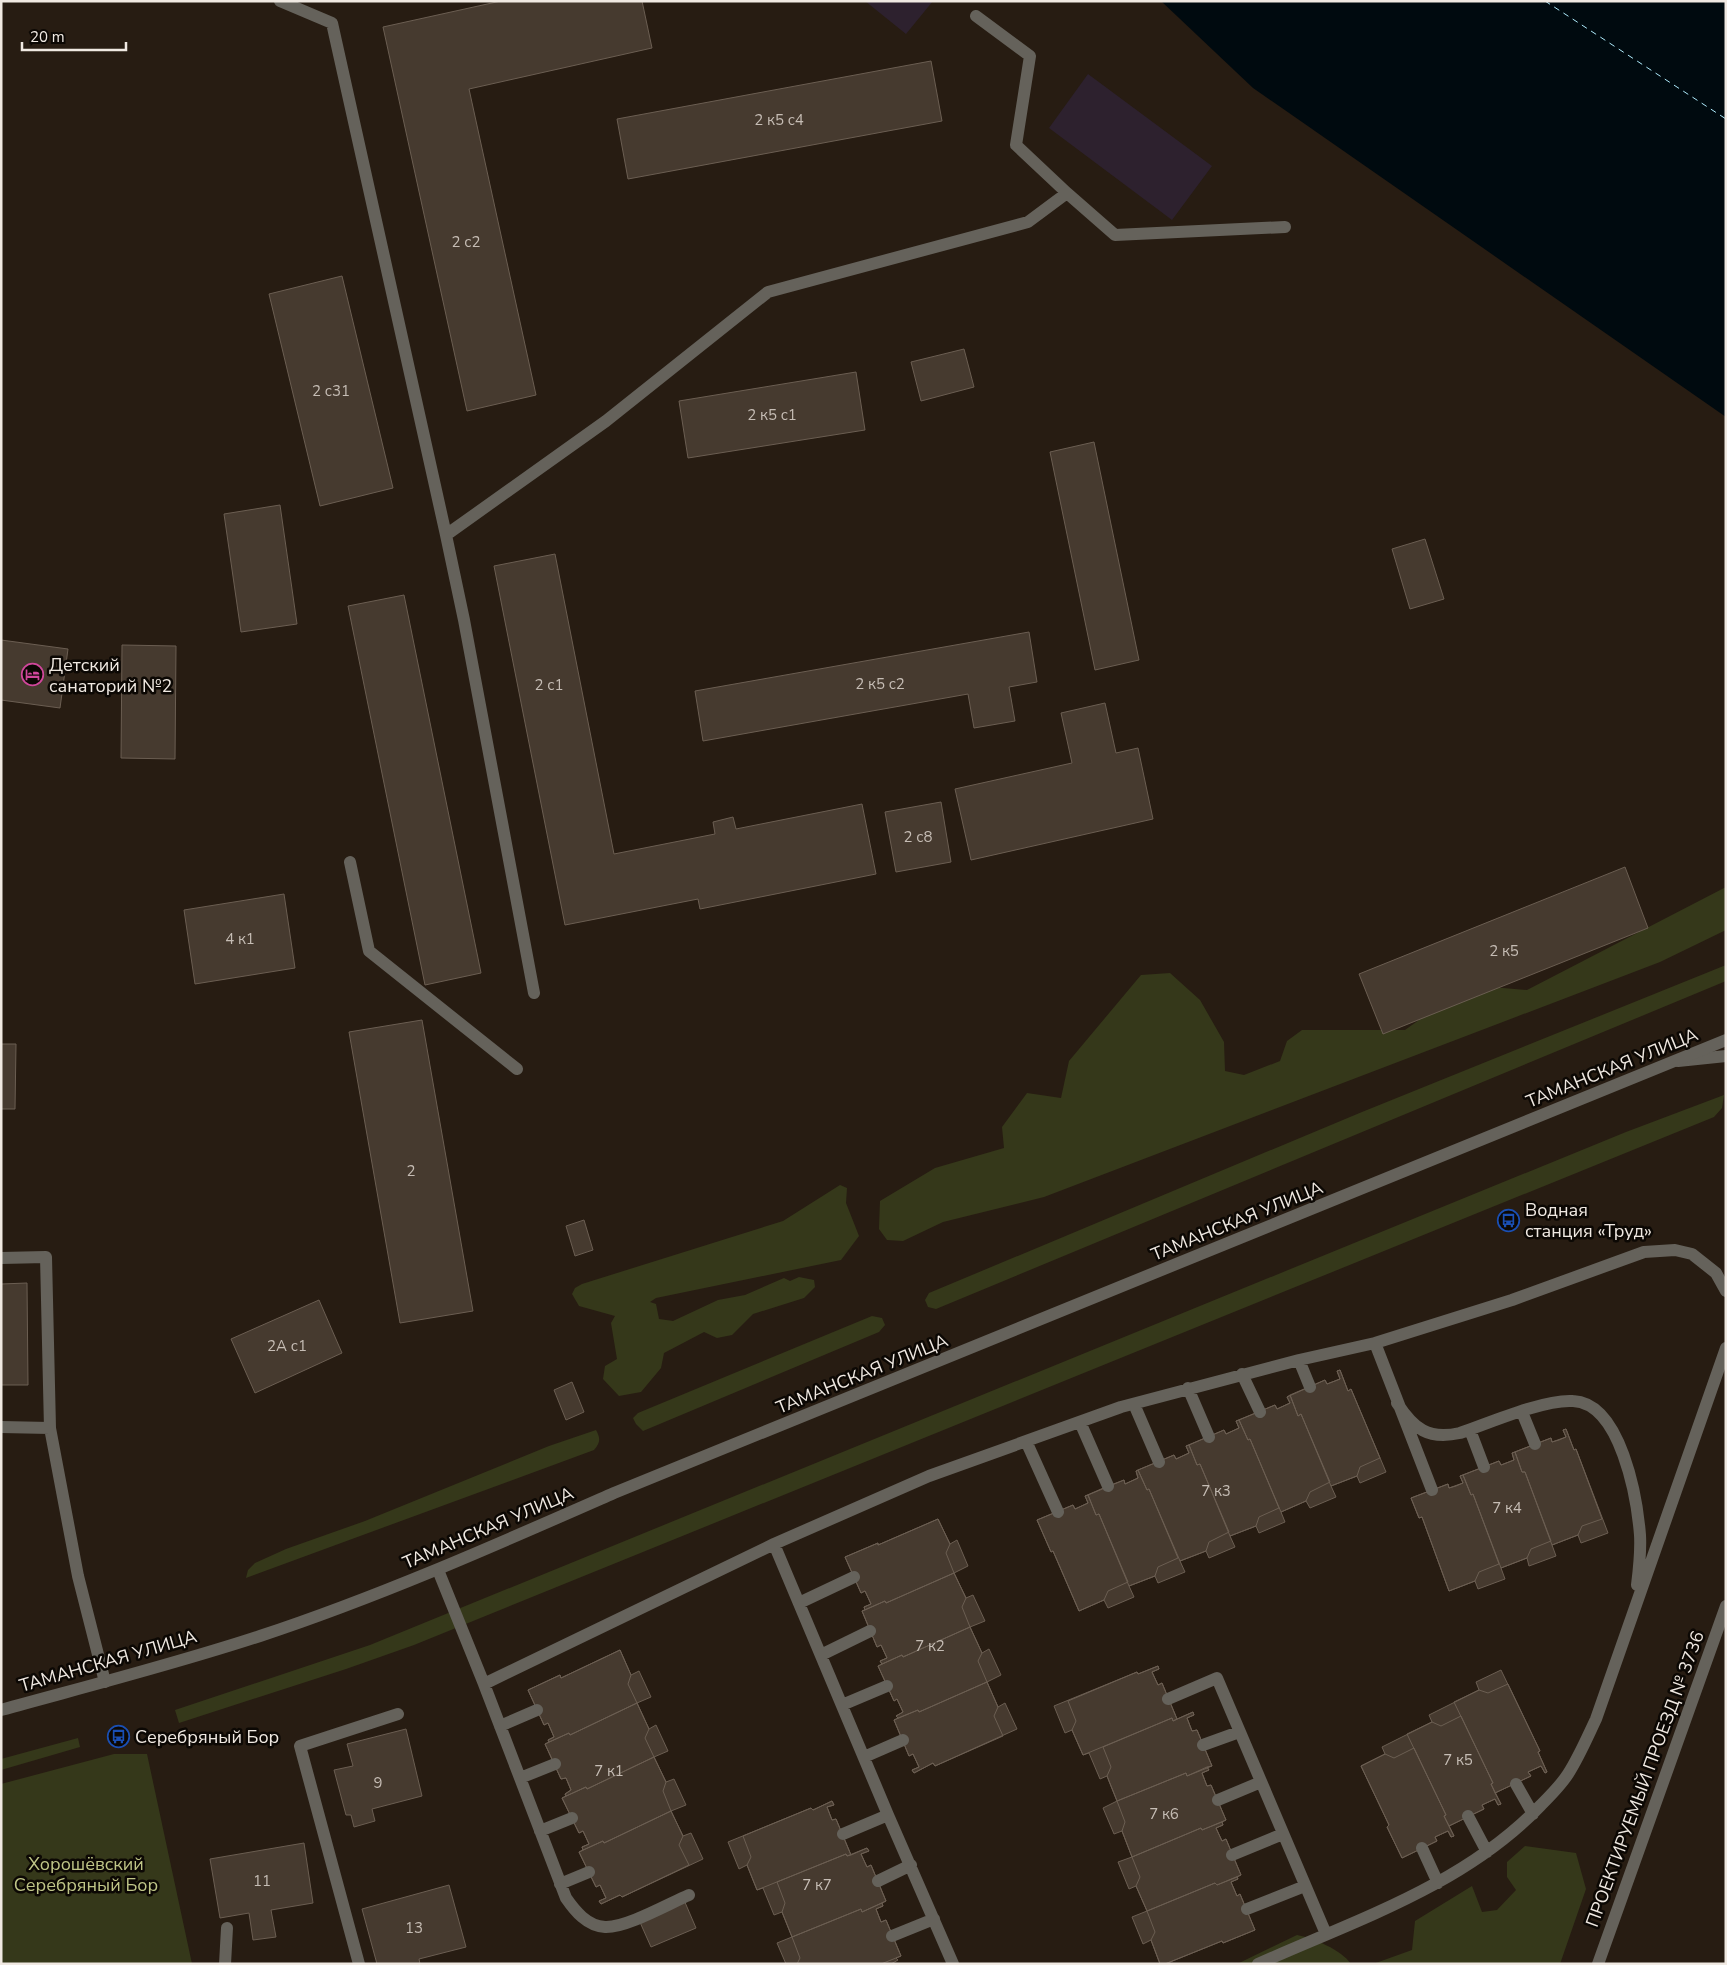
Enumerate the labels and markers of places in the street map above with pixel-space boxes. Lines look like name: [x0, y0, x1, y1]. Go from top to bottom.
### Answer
place label: Детский санаторий №2: [49, 653, 172, 698]
hotel icon: Детский санаторий №2: [21, 663, 45, 687]
place label: Водная станция «Труд»: [1525, 1198, 1652, 1243]
bus stop icon: Водная станция «Труд»: [1497, 1208, 1521, 1232]
bus stop icon: Серебряный Бор: [107, 1725, 131, 1749]
place label: Серебряный Бор: [135, 1725, 279, 1749]

